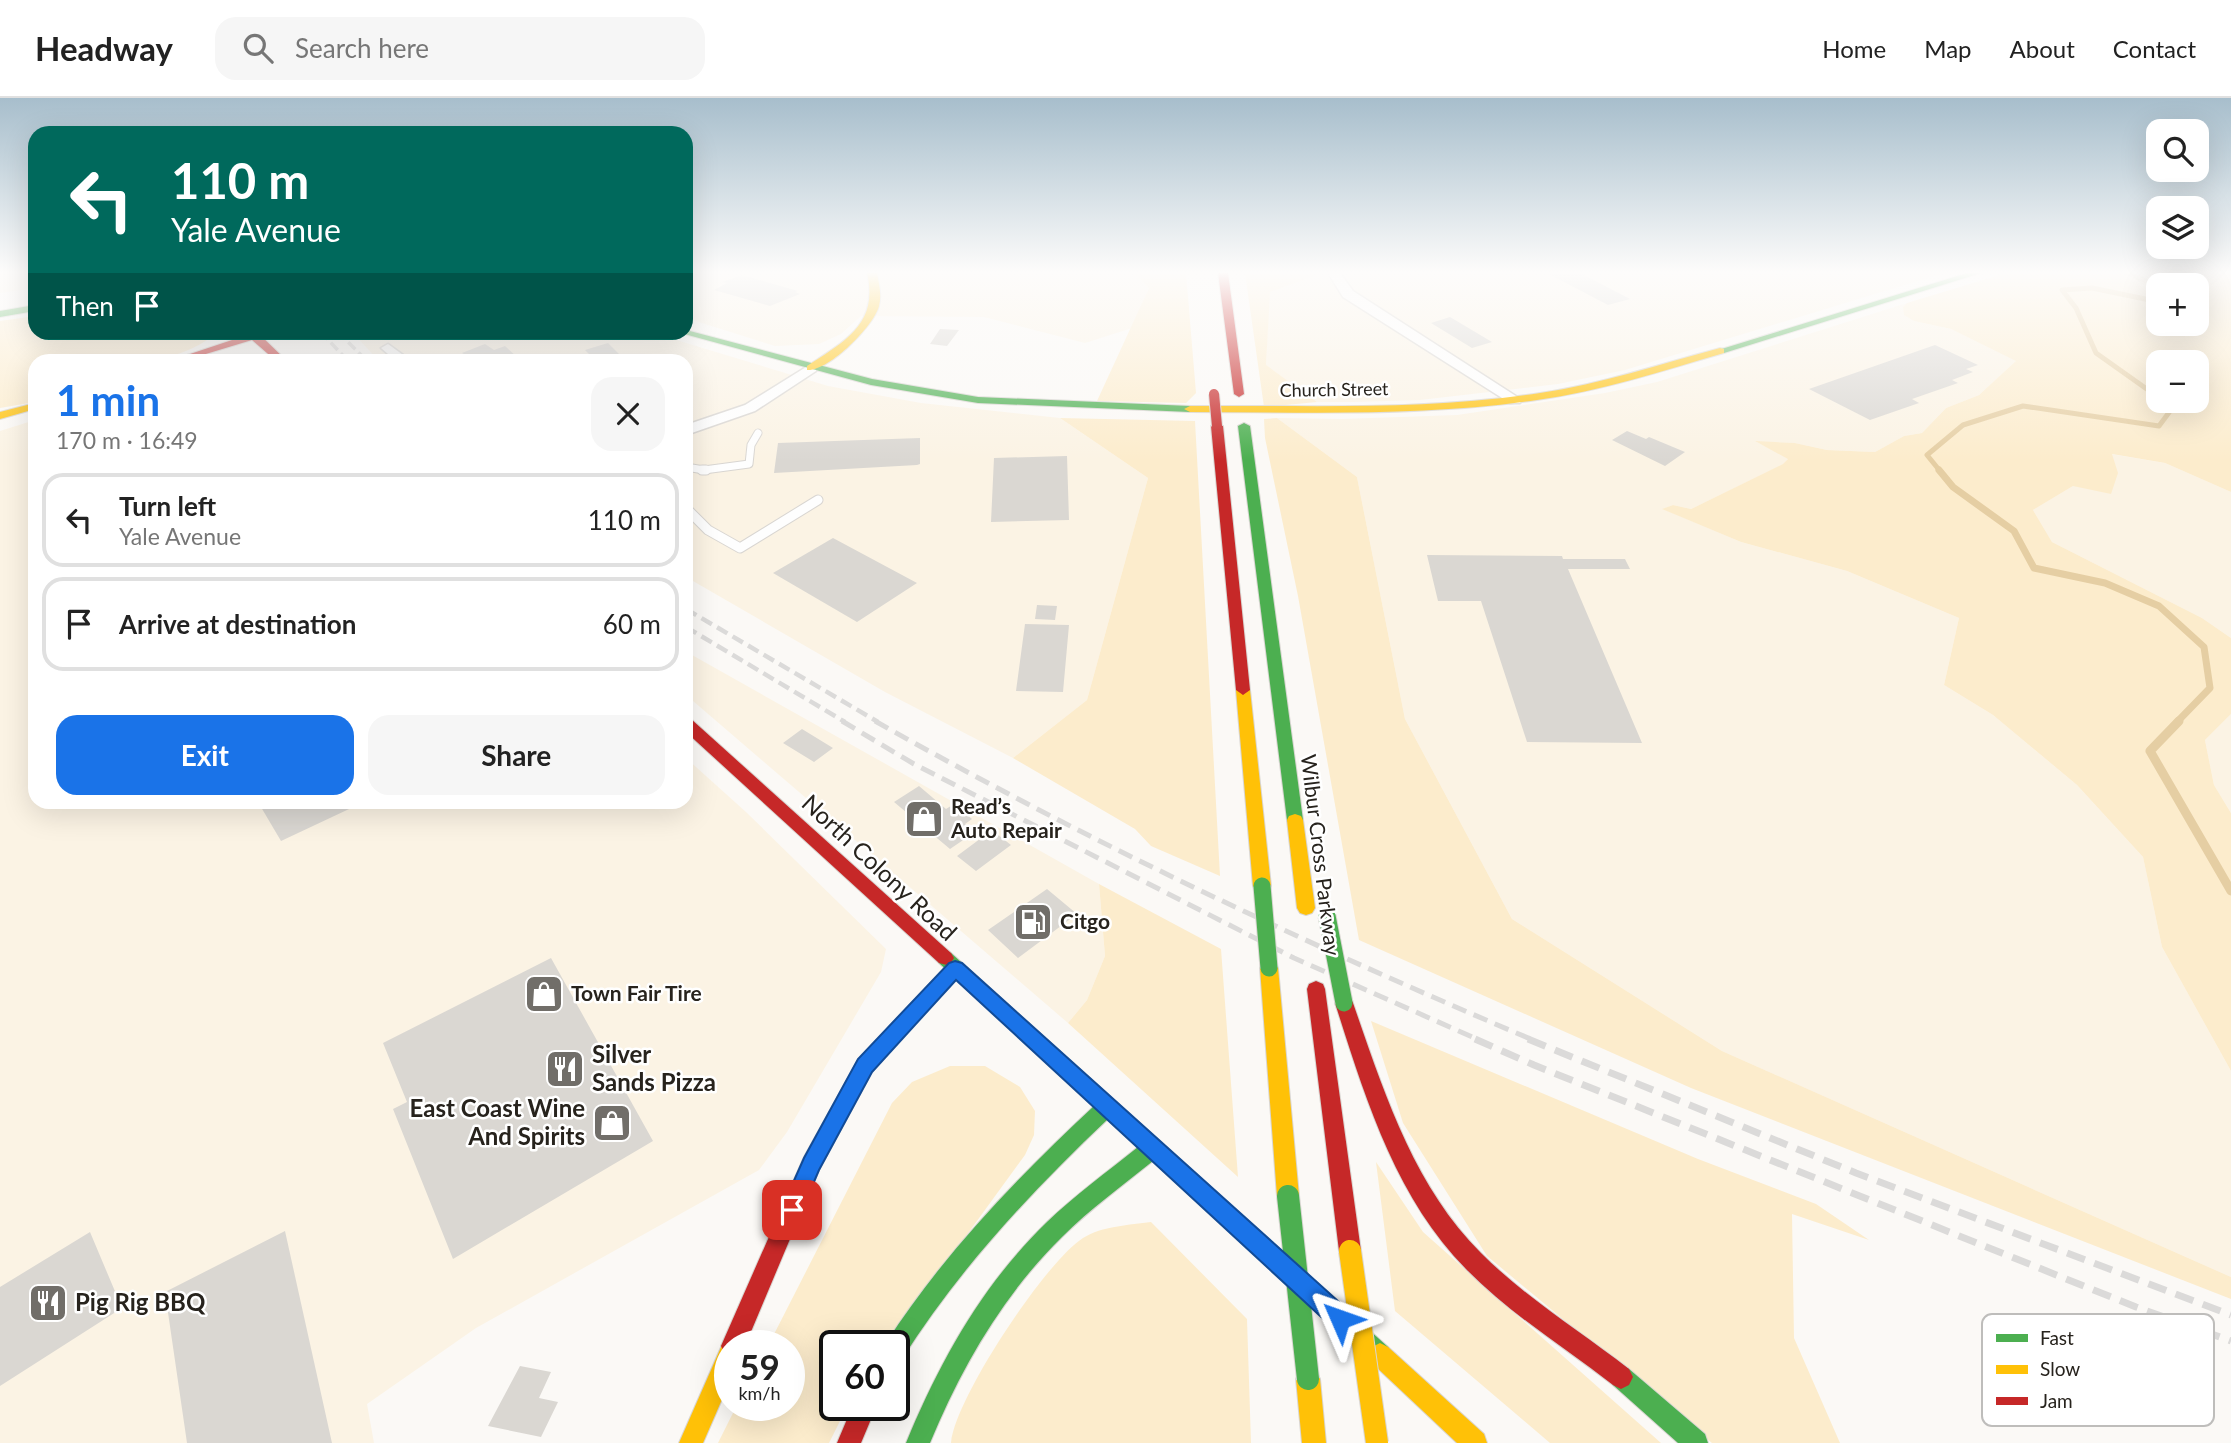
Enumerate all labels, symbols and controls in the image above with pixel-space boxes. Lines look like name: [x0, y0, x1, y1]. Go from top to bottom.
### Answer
search box: [215, 17, 705, 80]
text: Headway: [35, 28, 173, 68]
icon: search: [239, 29, 277, 67]
text: Search here: [295, 32, 429, 64]
text: Home: [1822, 34, 1886, 63]
text: Map: [1924, 34, 1972, 63]
text: About: [2010, 34, 2075, 63]
text: Contact: [2113, 34, 2196, 63]
map controls: [2146, 119, 2209, 413]
button: search: [2146, 119, 2209, 182]
text: 110 m: [171, 151, 309, 209]
icon: left: [56, 154, 147, 245]
button: layers: [2146, 196, 2209, 259]
text: Yale Avenue: [171, 210, 341, 249]
button: +: [2146, 273, 2209, 336]
icon: arrive: [128, 287, 166, 325]
text: Then: [56, 290, 114, 322]
button: −: [2146, 350, 2209, 413]
text: 1 min: [56, 375, 160, 425]
button: close: [591, 377, 665, 451]
street label: Church Street: [1279, 377, 1389, 401]
text: 170 m · 16:49: [56, 426, 198, 454]
text: Turn left: [119, 490, 216, 522]
icon: left: [60, 501, 98, 539]
text: 110 m: [588, 504, 661, 536]
text: Yale Avenue: [119, 522, 241, 550]
icon: arrive: [60, 605, 98, 643]
text: Arrive at destination: [119, 608, 356, 640]
text: 60 m: [603, 608, 661, 640]
button: Exit: [56, 715, 354, 795]
button: Share: [368, 715, 665, 795]
street label: Wilbur Cross Parkway: [1297, 753, 1346, 957]
street label: North Colony Road: [796, 788, 964, 946]
place label: Read’s Auto Repair: [950, 793, 1062, 842]
shop icon: Read’s Auto Repair: [903, 798, 945, 840]
fuel station icon: Citgo: [1012, 901, 1054, 943]
place label: Citgo: [1060, 908, 1110, 933]
shop icon: Town Fair Tire: [523, 973, 565, 1015]
place label: Town Fair Tire: [571, 980, 702, 1005]
place label: Silver Sands Pizza: [592, 1039, 716, 1096]
restaurant icon: Silver Sands Pizza: [544, 1048, 586, 1090]
place label: East Coast Wine And Spirits: [409, 1093, 585, 1150]
shop icon: East Coast Wine And Spirits: [591, 1102, 633, 1144]
pin: [762, 1180, 822, 1240]
icon: arrive: [773, 1191, 811, 1229]
restaurant icon: Pig Rig BBQ: [27, 1282, 69, 1324]
position arrow: [1303, 1282, 1377, 1356]
place label: Pig Rig BBQ: [75, 1287, 206, 1316]
legend: [1982, 1314, 2214, 1426]
text: Fast: [2040, 1326, 2074, 1349]
speed limit sign: 60: [819, 1330, 910, 1421]
text: 59: [739, 1345, 780, 1387]
text: Slow: [2040, 1357, 2080, 1380]
text: km/h: [738, 1382, 781, 1404]
text: Jam: [2040, 1389, 2073, 1412]

